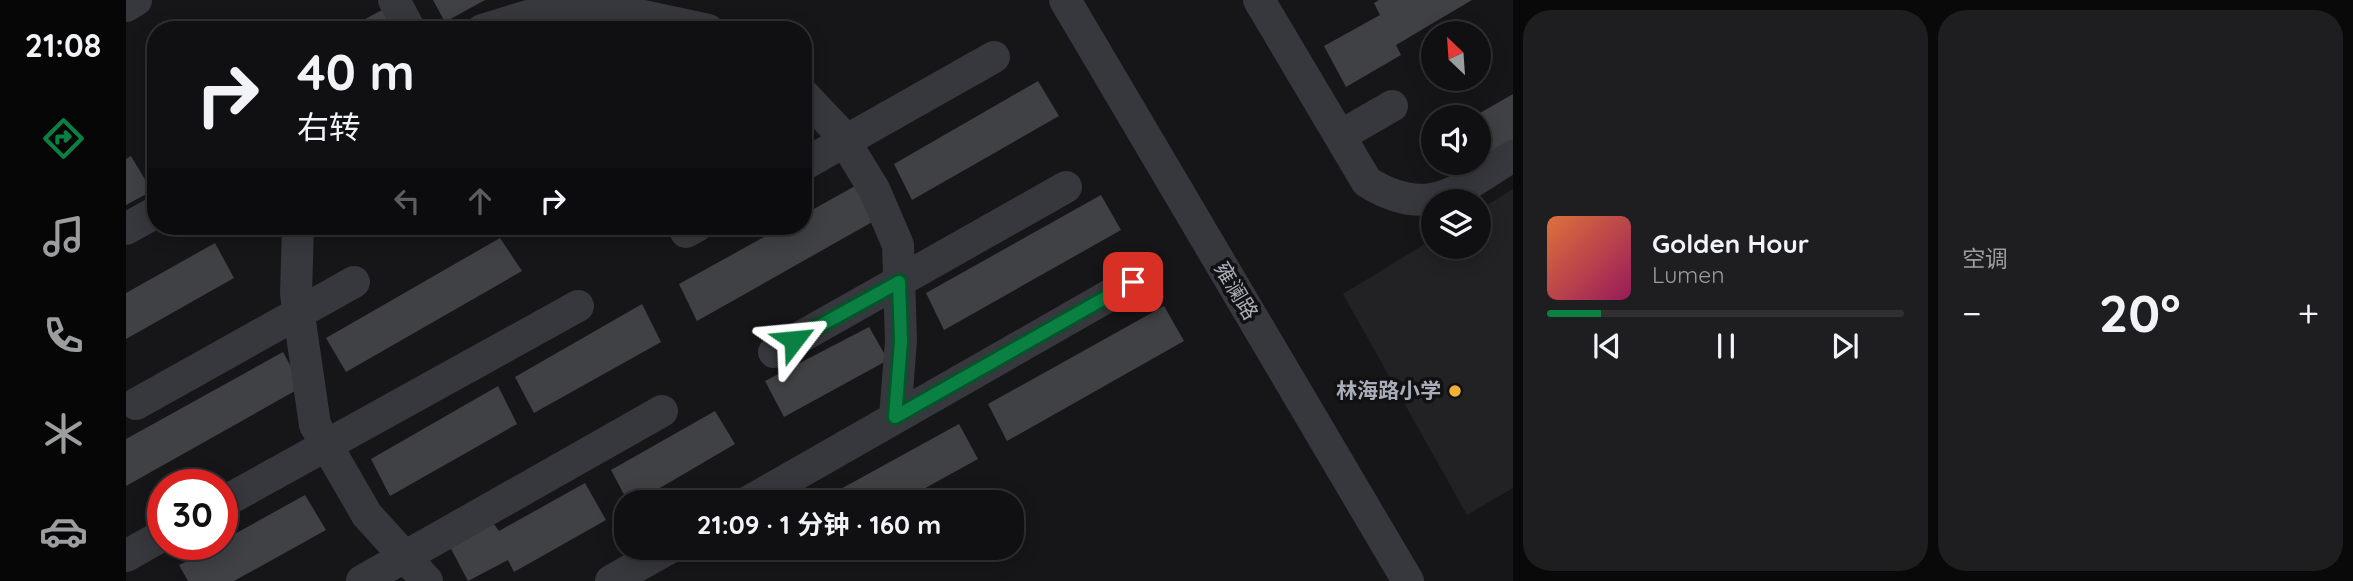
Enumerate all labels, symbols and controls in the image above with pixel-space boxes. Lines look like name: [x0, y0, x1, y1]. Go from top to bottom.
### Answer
north arrow: [1421, 21, 1491, 91]
map controls: [1421, 21, 1491, 259]
text: 21:08: [25, 25, 101, 65]
text: 40 m: [297, 41, 415, 102]
icon: right: [182, 49, 273, 140]
button: sound: [1421, 105, 1491, 175]
text: 右转: [297, 107, 361, 147]
icon: directions: [39, 114, 88, 163]
icon: left: [388, 182, 426, 220]
icon: ahead: [461, 182, 499, 220]
icon: right: [534, 182, 572, 220]
button: layers: [1421, 189, 1491, 259]
icon: music: [39, 212, 88, 261]
text: Golden Hour: [1652, 227, 1809, 260]
text: 空调: [1962, 244, 2008, 273]
pin: [1103, 252, 1163, 312]
street label: 雍澜路: [1209, 257, 1264, 324]
text: Lumen: [1652, 260, 1725, 289]
icon: arrive: [1114, 263, 1152, 301]
text: 20°: [2099, 280, 2181, 345]
text: −: [1962, 289, 1982, 337]
text: +: [2298, 289, 2319, 337]
position arrow: [757, 303, 831, 377]
icon: phone: [39, 311, 88, 360]
icon: previous: [1588, 327, 1626, 365]
icon: pause: [1707, 327, 1745, 365]
icon: next: [1826, 327, 1864, 365]
place label: 林海路小学: [1336, 377, 1441, 403]
marker: 林海路小学: [1447, 383, 1463, 399]
icon: climate: [39, 409, 88, 458]
speed limit sign: 30: [147, 469, 238, 560]
icon: car: [39, 507, 88, 556]
text: 21:09 · 1 分钟 · 160 m: [697, 508, 941, 541]

